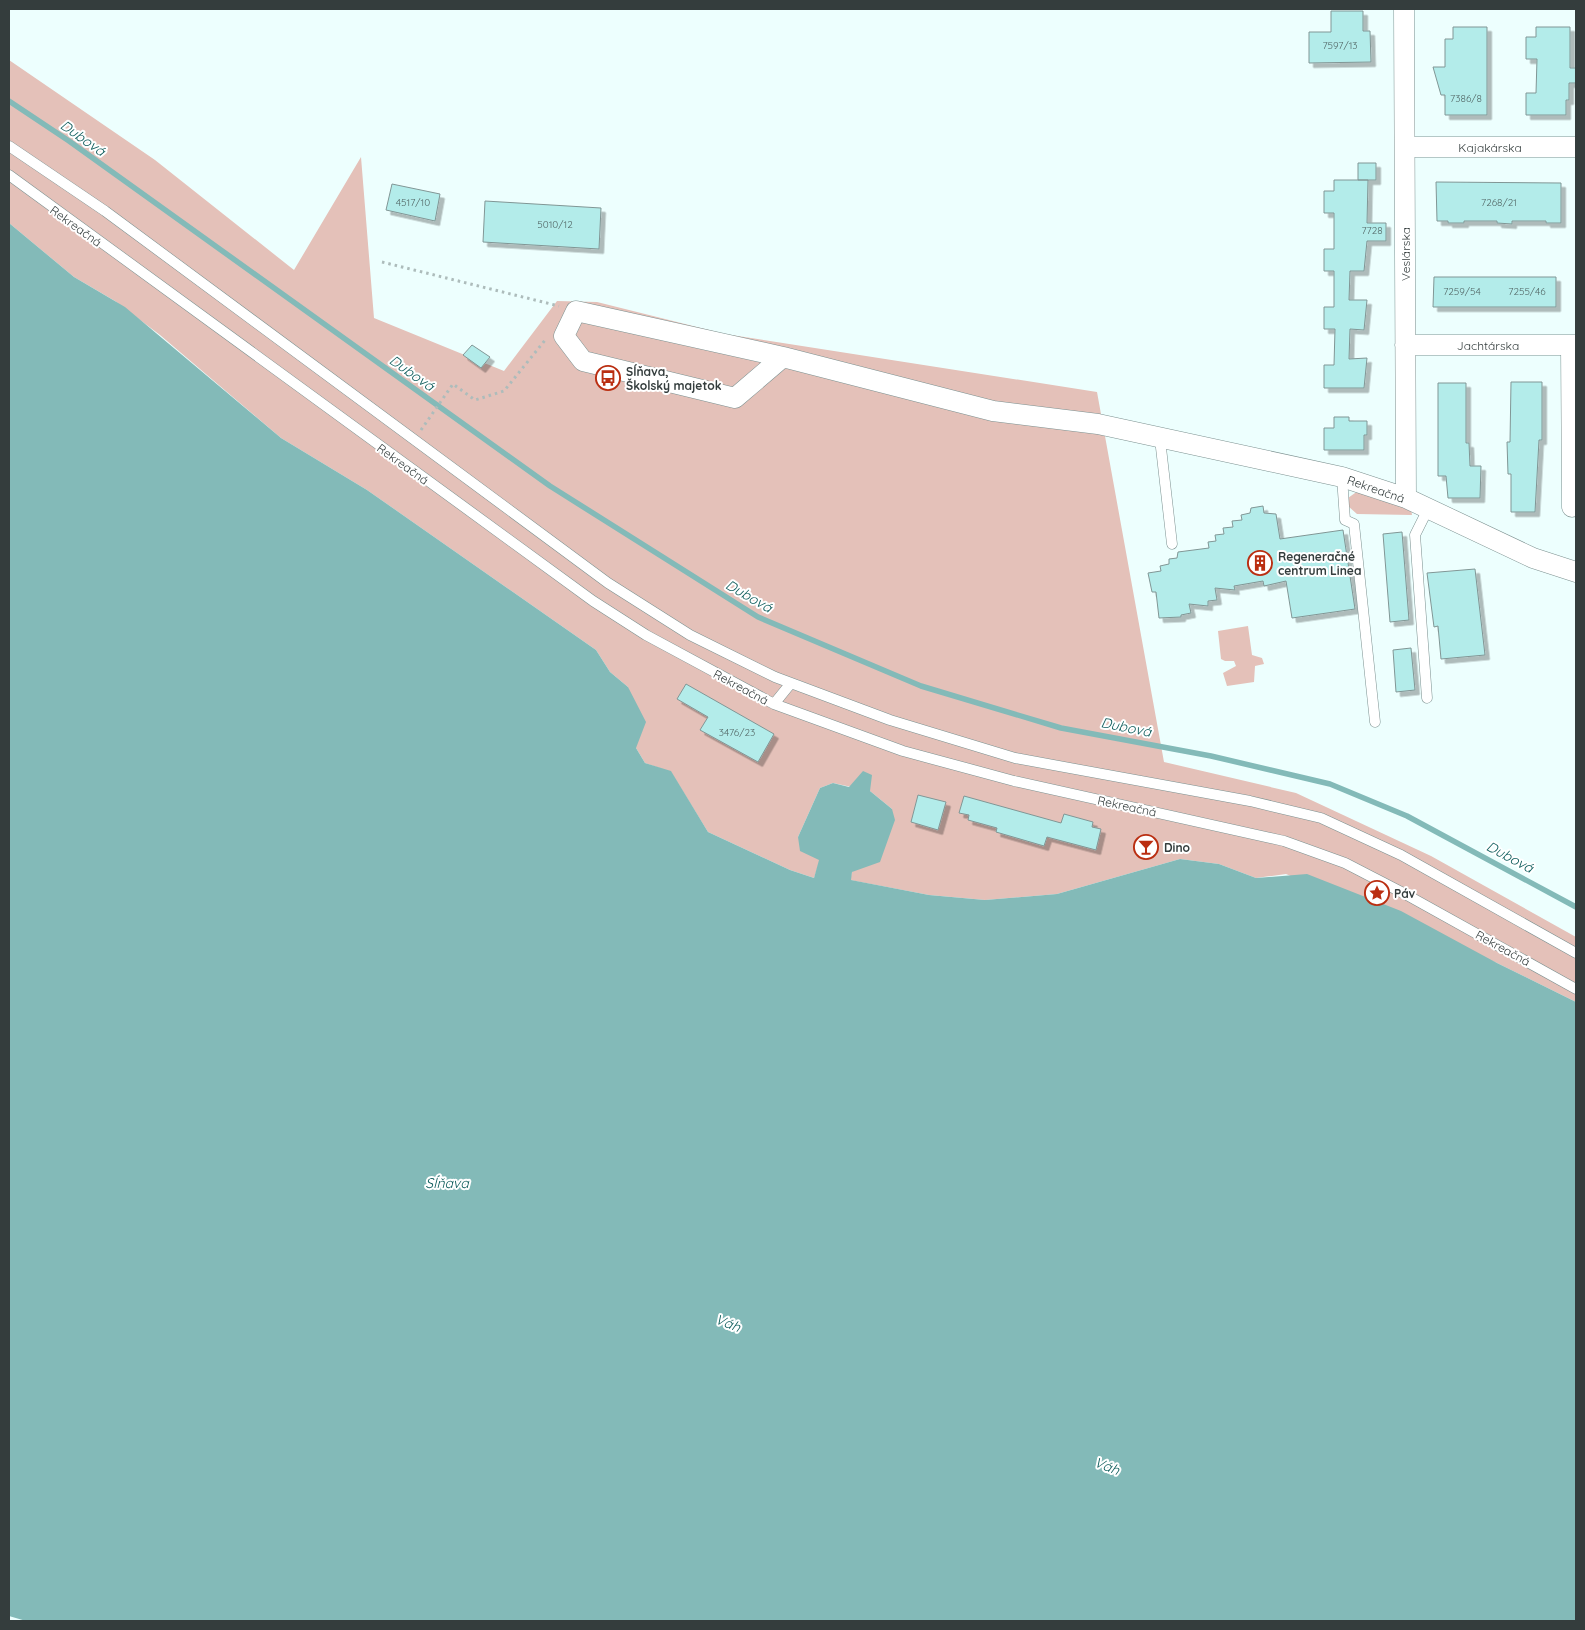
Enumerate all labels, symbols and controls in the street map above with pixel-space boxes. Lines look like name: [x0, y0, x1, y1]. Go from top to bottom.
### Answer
house number: 7597/13: [1322, 39, 1358, 52]
house number: 7386/8: [1450, 92, 1482, 105]
water label: Dubová: [57, 116, 110, 161]
street label: Kajakárska: [1458, 140, 1522, 155]
house number: 4517/10: [396, 196, 430, 209]
house number: 7268/21: [1481, 196, 1517, 209]
street label: Rekreačná: [47, 202, 105, 250]
house number: 5010/12: [537, 218, 573, 231]
house number: 7728: [1361, 224, 1383, 237]
street label: Veslárska: [1398, 227, 1413, 281]
house number: 7259/54: [1443, 285, 1481, 298]
house number: 7255/46: [1508, 285, 1546, 298]
street label: Jachtárska: [1457, 338, 1519, 353]
water label: Dubová: [386, 351, 439, 396]
place label: Sĺňava, Školský majetok: [626, 364, 722, 393]
bus stop icon: Sĺňava, Školský majetok: [595, 365, 621, 391]
street label: Rekreačná: [374, 440, 432, 488]
street label: Rekreačná: [1345, 472, 1407, 506]
place label: Regeneračné centrum Linea: [1278, 549, 1361, 578]
building icon: Regeneračné centrum Linea: [1247, 550, 1273, 576]
water label: Dubová: [723, 576, 777, 617]
street label: Rekreačná: [711, 666, 771, 708]
water label: Dubová: [1099, 713, 1154, 741]
house number: 3476/23: [719, 726, 755, 739]
street label: Rekreačná: [1096, 792, 1158, 820]
bar icon: Dino: [1133, 834, 1159, 860]
water label: Dubová: [1483, 837, 1538, 878]
place label: Dino: [1164, 840, 1191, 855]
place icon: Páv: [1364, 880, 1390, 906]
place label: Páv: [1394, 886, 1416, 901]
street label: Rekreačná: [1473, 927, 1533, 969]
water label: Sĺňava: [425, 1174, 470, 1192]
water label: Váh: [713, 1310, 744, 1336]
water label: Váh: [1092, 1453, 1123, 1479]

